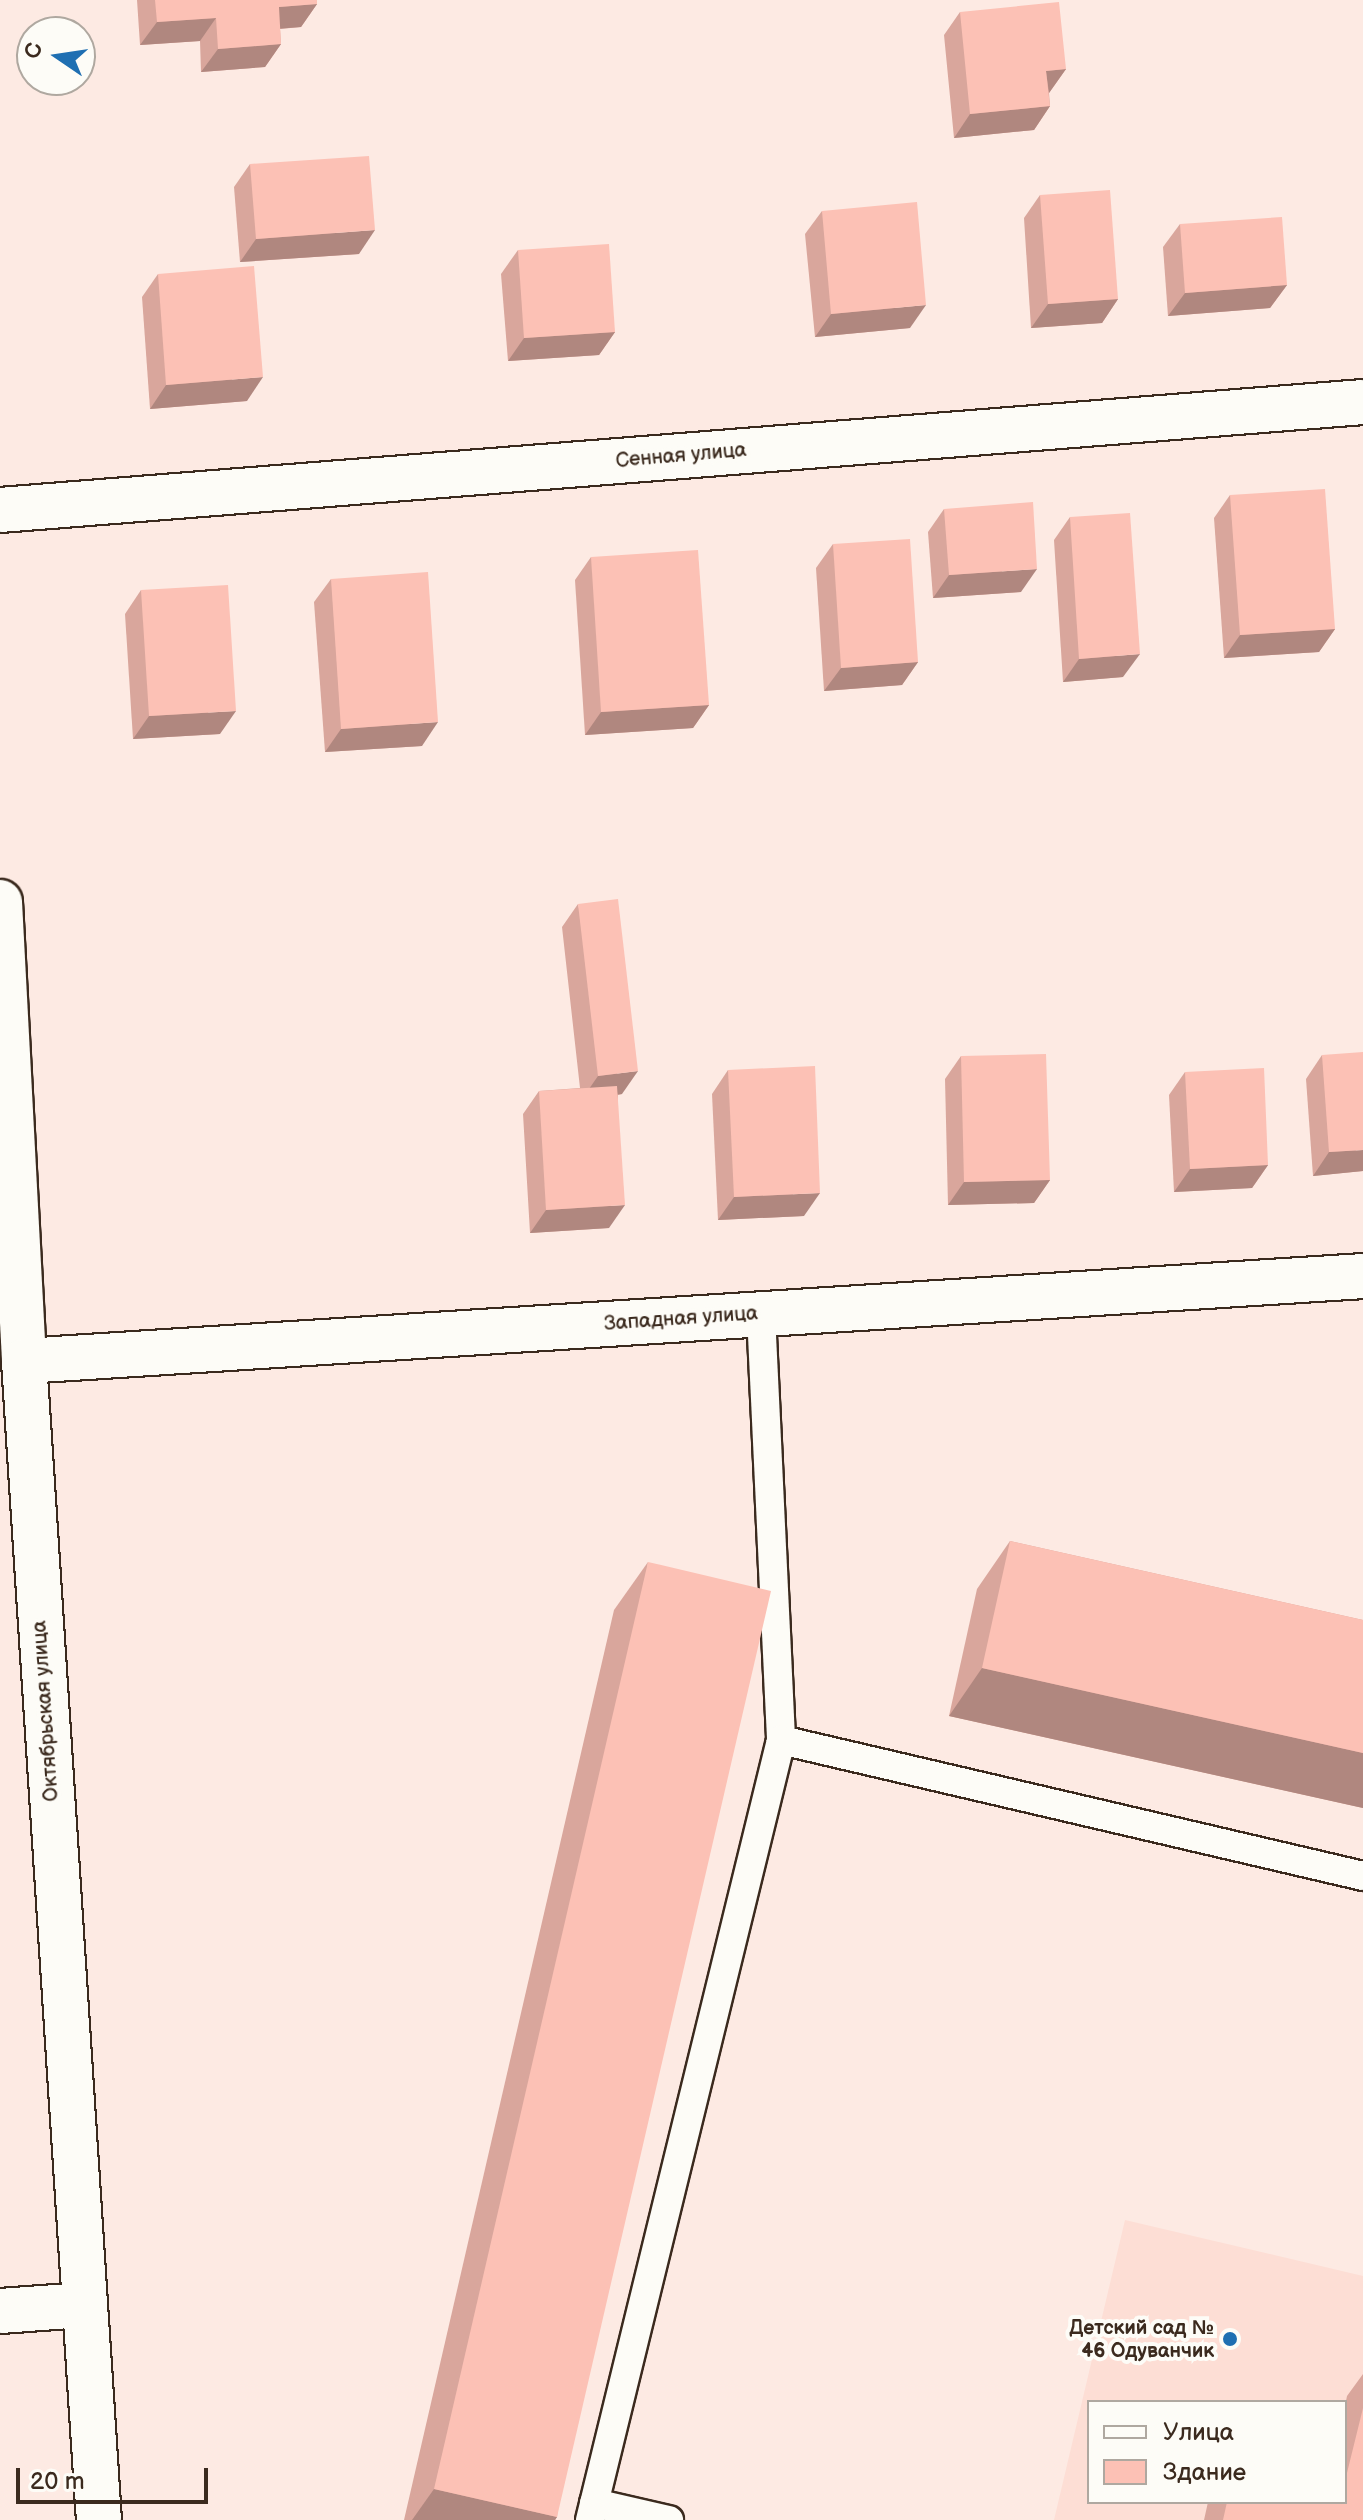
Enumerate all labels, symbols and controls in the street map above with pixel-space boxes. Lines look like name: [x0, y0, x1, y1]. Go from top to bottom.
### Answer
north arrow: [16, 16, 96, 96]
text: С: [19, 40, 49, 61]
street label: Сенная улица: [615, 438, 747, 474]
street label: Западная улица: [603, 1302, 759, 1336]
street label: Октябрьская улица: [28, 1620, 64, 1802]
place label: Детский сад № 46 Одуванчик: [1069, 2316, 1214, 2363]
marker: Детский сад № 46 Одуванчик: [1221, 2330, 1239, 2348]
legend: [1087, 2400, 1347, 2504]
text: Улица: [1163, 2418, 1234, 2447]
scale bar: [20, 2452, 212, 2502]
text: Здание: [1163, 2458, 1246, 2487]
text: 20 m: [30, 2467, 85, 2496]

